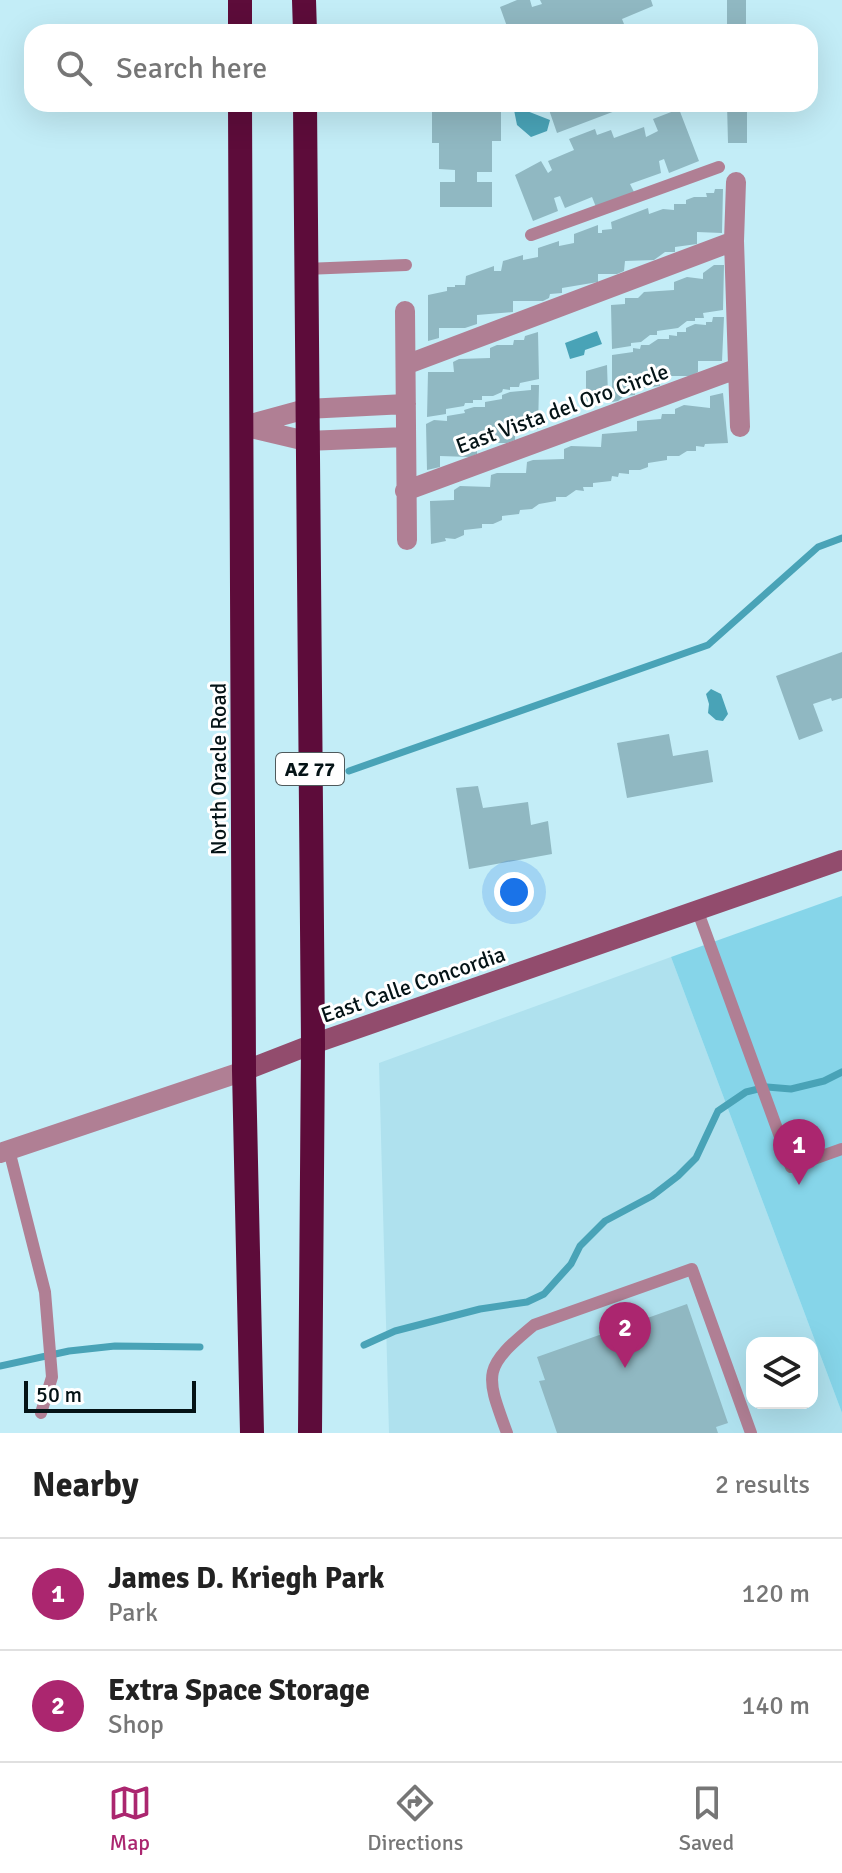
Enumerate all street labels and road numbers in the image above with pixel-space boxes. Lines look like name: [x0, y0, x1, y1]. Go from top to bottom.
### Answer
street label: East Vista del Oro Circle: [452, 357, 672, 460]
street label: North Oracle Road: [205, 683, 232, 855]
road number: AZ 77: [276, 753, 344, 785]
street label: East Calle Concordia: [318, 940, 509, 1029]

